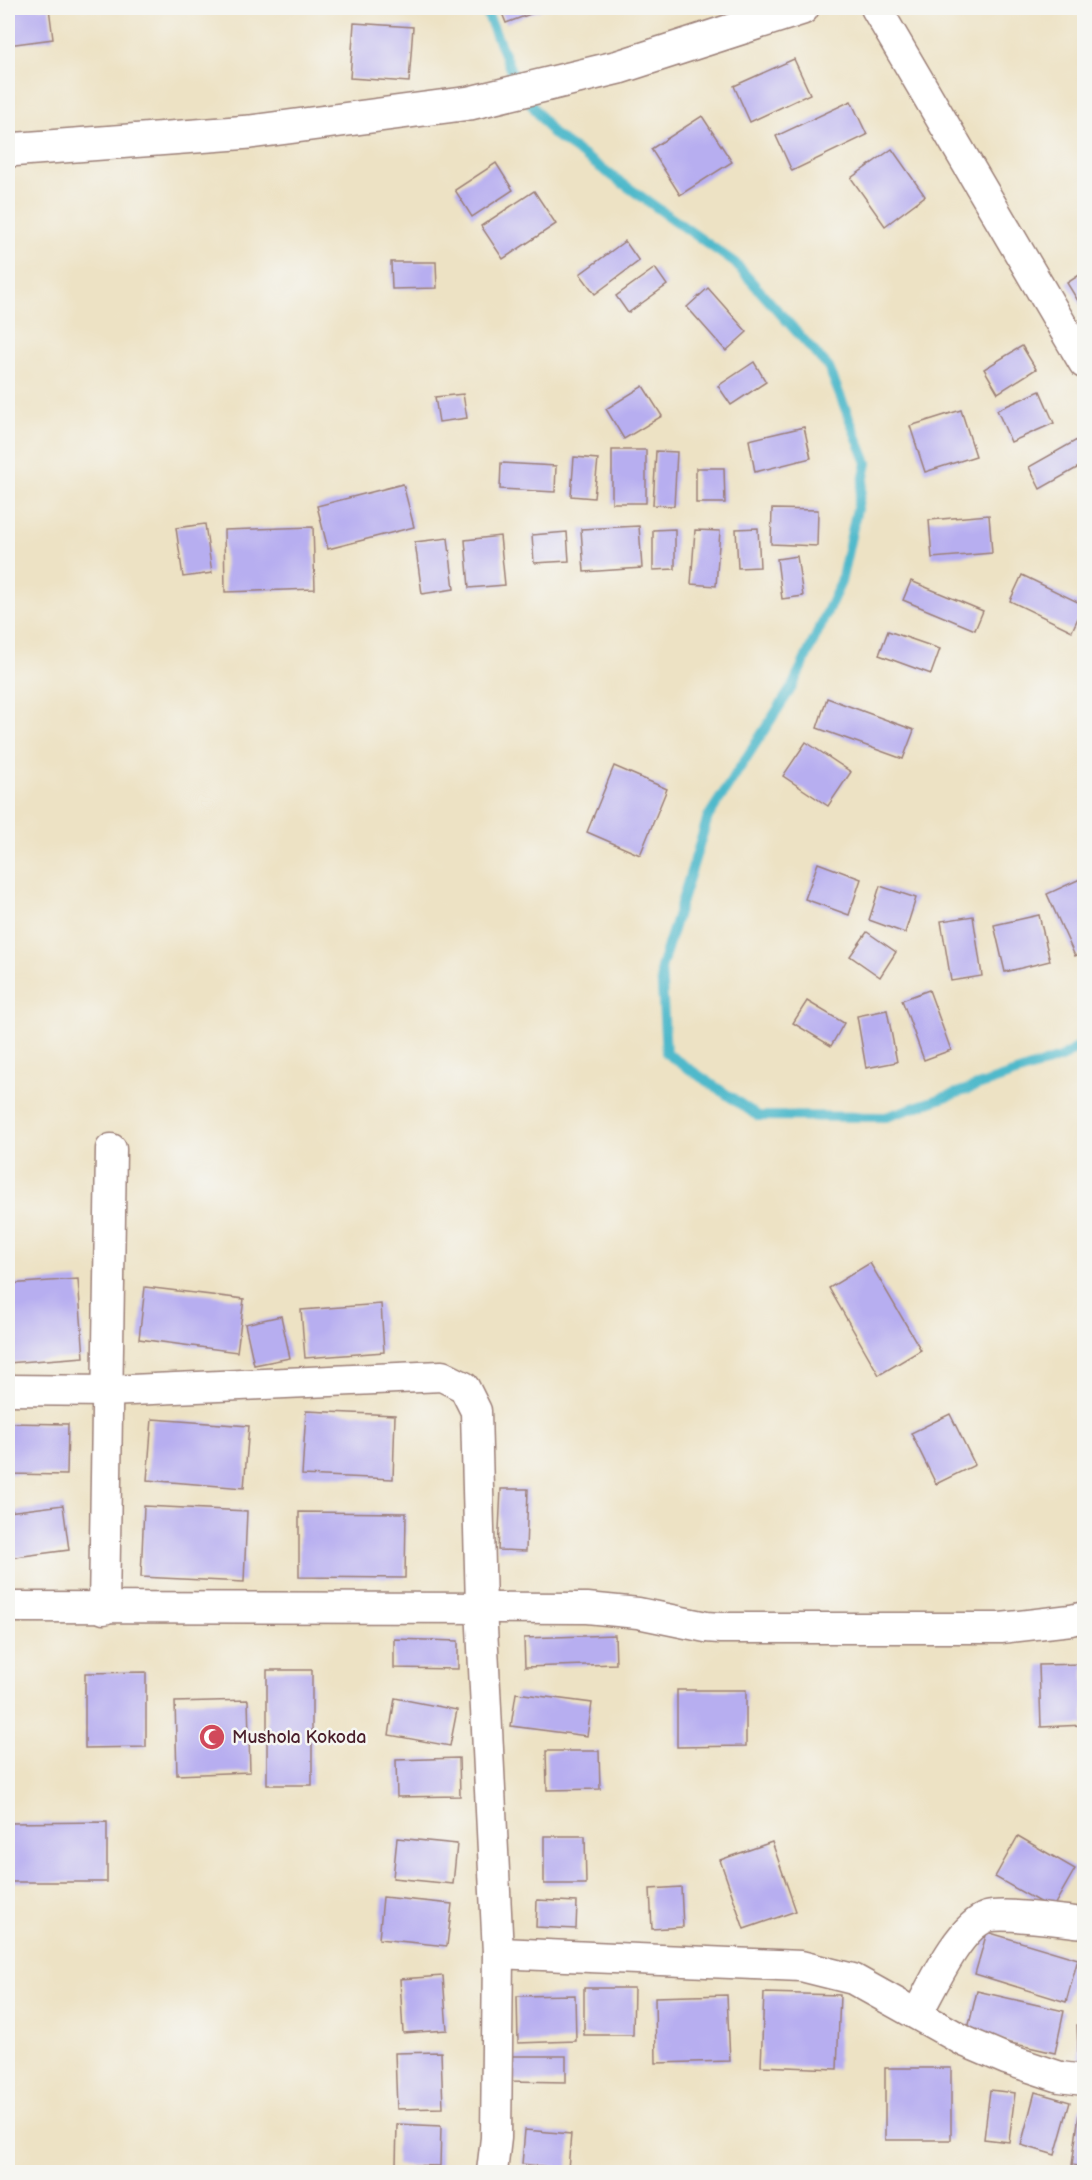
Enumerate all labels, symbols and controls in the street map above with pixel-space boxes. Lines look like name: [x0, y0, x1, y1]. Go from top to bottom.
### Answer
mosque icon: Mushola Kokoda: [197, 1722, 227, 1752]
place label: Mushola Kokoda: [232, 1727, 366, 1748]

